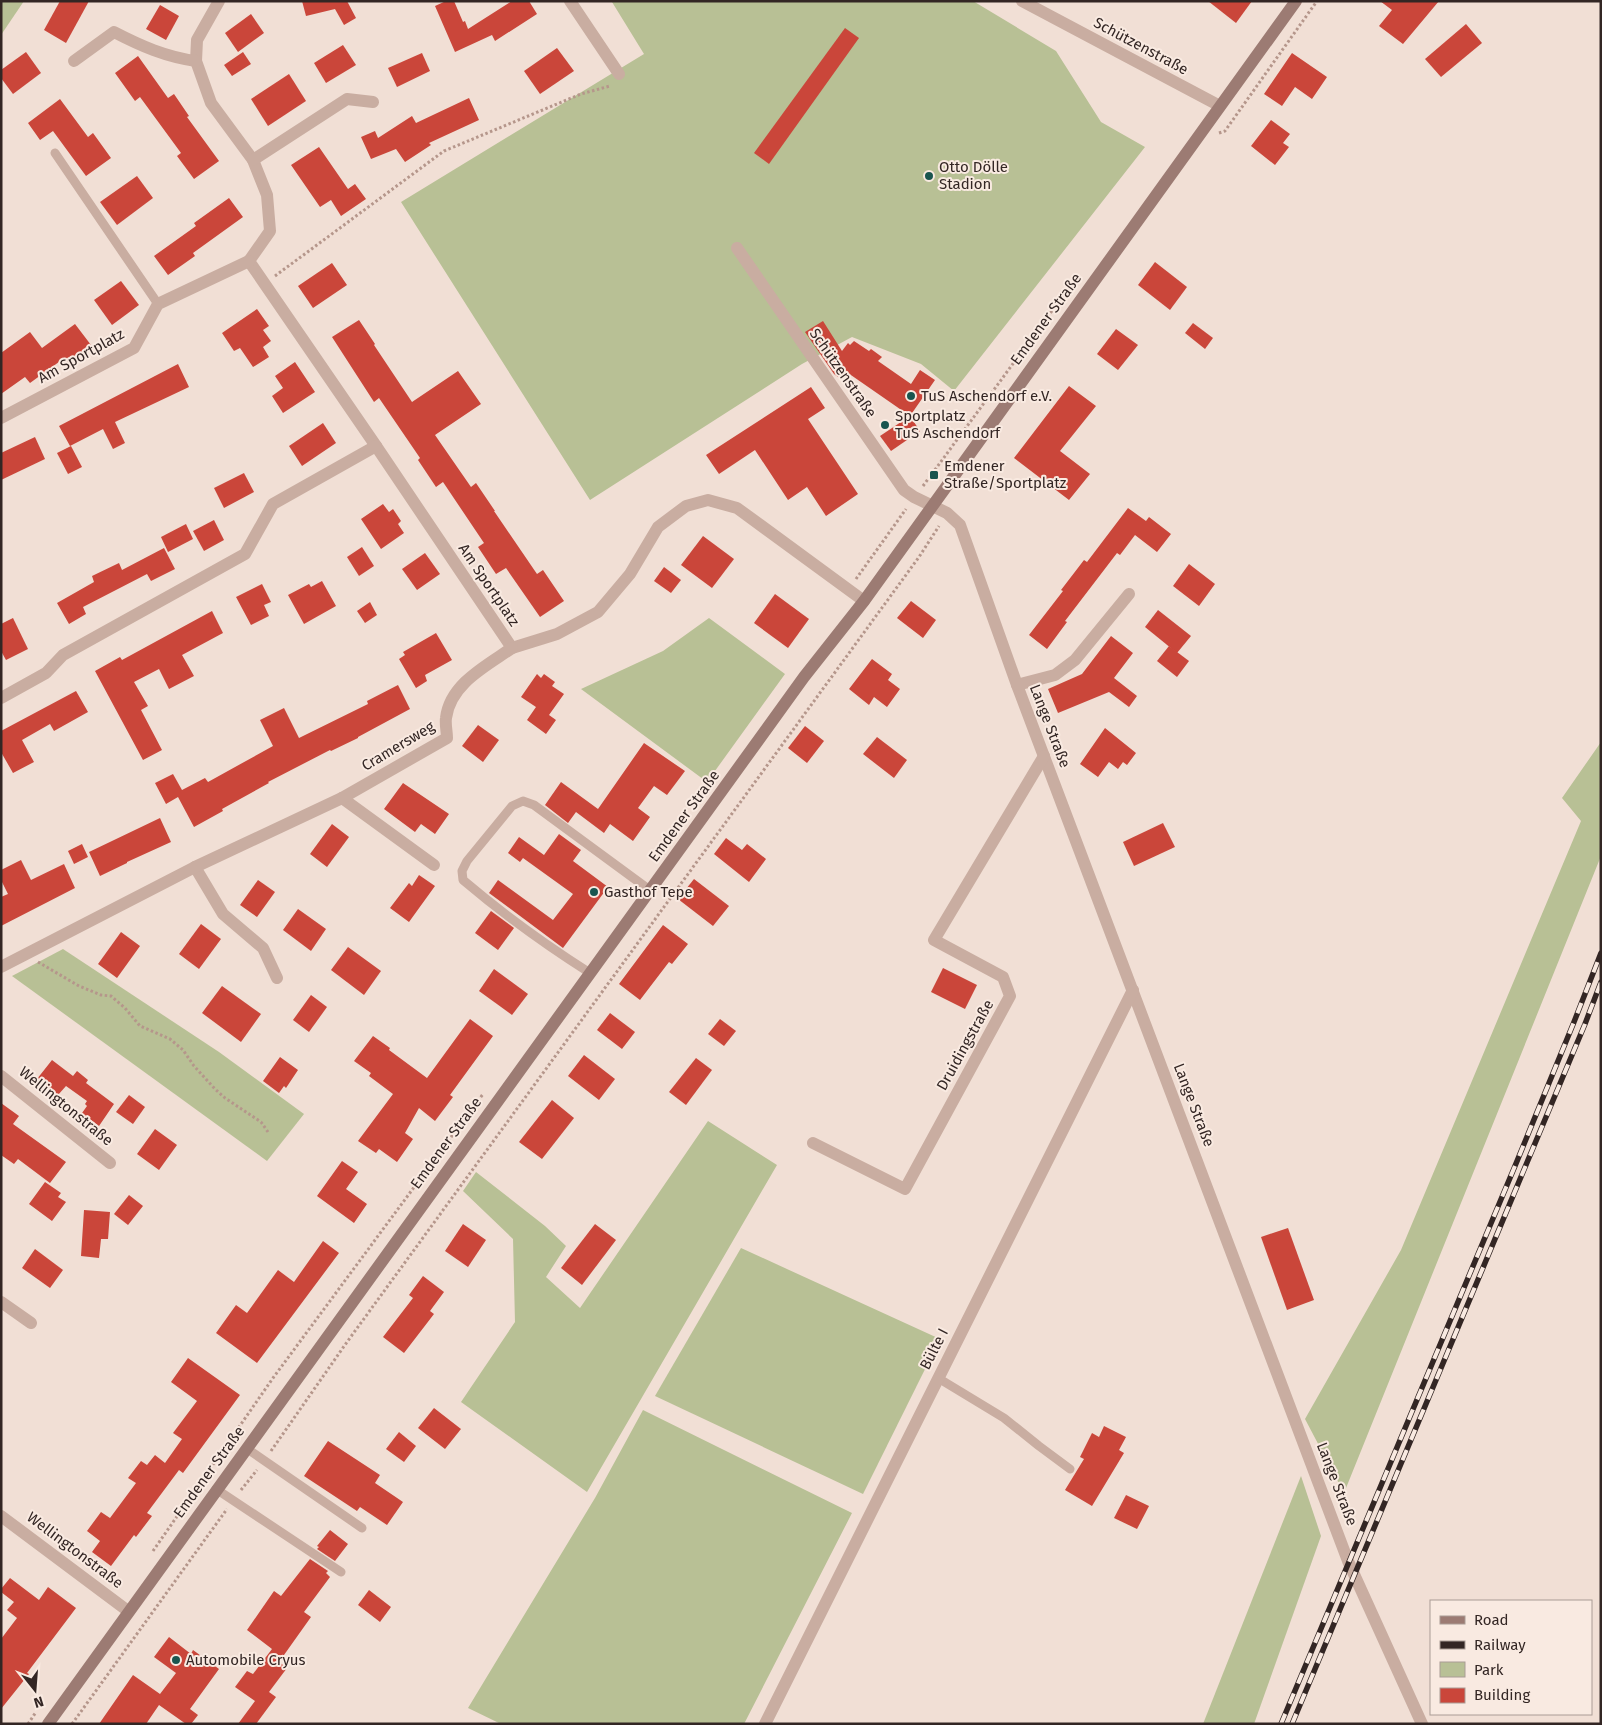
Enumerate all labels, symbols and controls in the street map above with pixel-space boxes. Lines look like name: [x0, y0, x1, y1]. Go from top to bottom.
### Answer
street label: Schützenstraße: [1091, 13, 1191, 79]
place label: Otto Dölle Stadion: [939, 158, 1008, 193]
marker: Otto Dölle Stadion: [923, 170, 935, 182]
street label: Emdener Straße: [1007, 270, 1085, 368]
street label: Am Sportplatz: [35, 325, 128, 387]
street label: Schützenstraße: [806, 325, 880, 421]
place label: TuS Aschendorf e.V.: [921, 387, 1052, 405]
marker: TuS Aschendorf e.V.: [905, 390, 917, 402]
place label: Sportplatz TuS Aschendorf: [895, 407, 1001, 442]
marker: Sportplatz TuS Aschendorf: [879, 419, 891, 431]
place label: Emdener Straße/Sportplatz: [944, 457, 1067, 492]
marker: Emdener Straße/Sportplatz: [928, 469, 940, 481]
street label: Am Sportplatz: [455, 540, 524, 630]
street label: Lange Straße: [1026, 682, 1074, 770]
street label: Cramersweg: [358, 717, 438, 775]
street label: Emdener Straße: [645, 767, 723, 865]
place label: Gasthof Tepe: [604, 883, 693, 901]
marker: Gasthof Tepe: [588, 886, 600, 898]
street label: Druidingstraße: [933, 996, 997, 1094]
street label: Lange Straße: [1170, 1061, 1218, 1149]
street label: Wellingtonstraße: [15, 1063, 117, 1149]
street label: Emdener Straße: [407, 1094, 485, 1192]
street label: Bülte I: [916, 1325, 952, 1373]
street label: Emdener Straße: [170, 1423, 248, 1521]
street label: Lange Straße: [1313, 1440, 1361, 1528]
street label: Wellingtonstraße: [23, 1508, 127, 1592]
legend: [1430, 1600, 1592, 1715]
text: Road: [1474, 1611, 1509, 1629]
text: Railway: [1474, 1636, 1526, 1654]
place label: Automobile Cryus: [186, 1651, 306, 1669]
marker: Automobile Cryus: [170, 1654, 182, 1666]
text: Park: [1474, 1661, 1504, 1679]
north arrow: [10, 1665, 60, 1715]
text: Building: [1474, 1686, 1530, 1704]
text: N: [32, 1692, 46, 1711]

